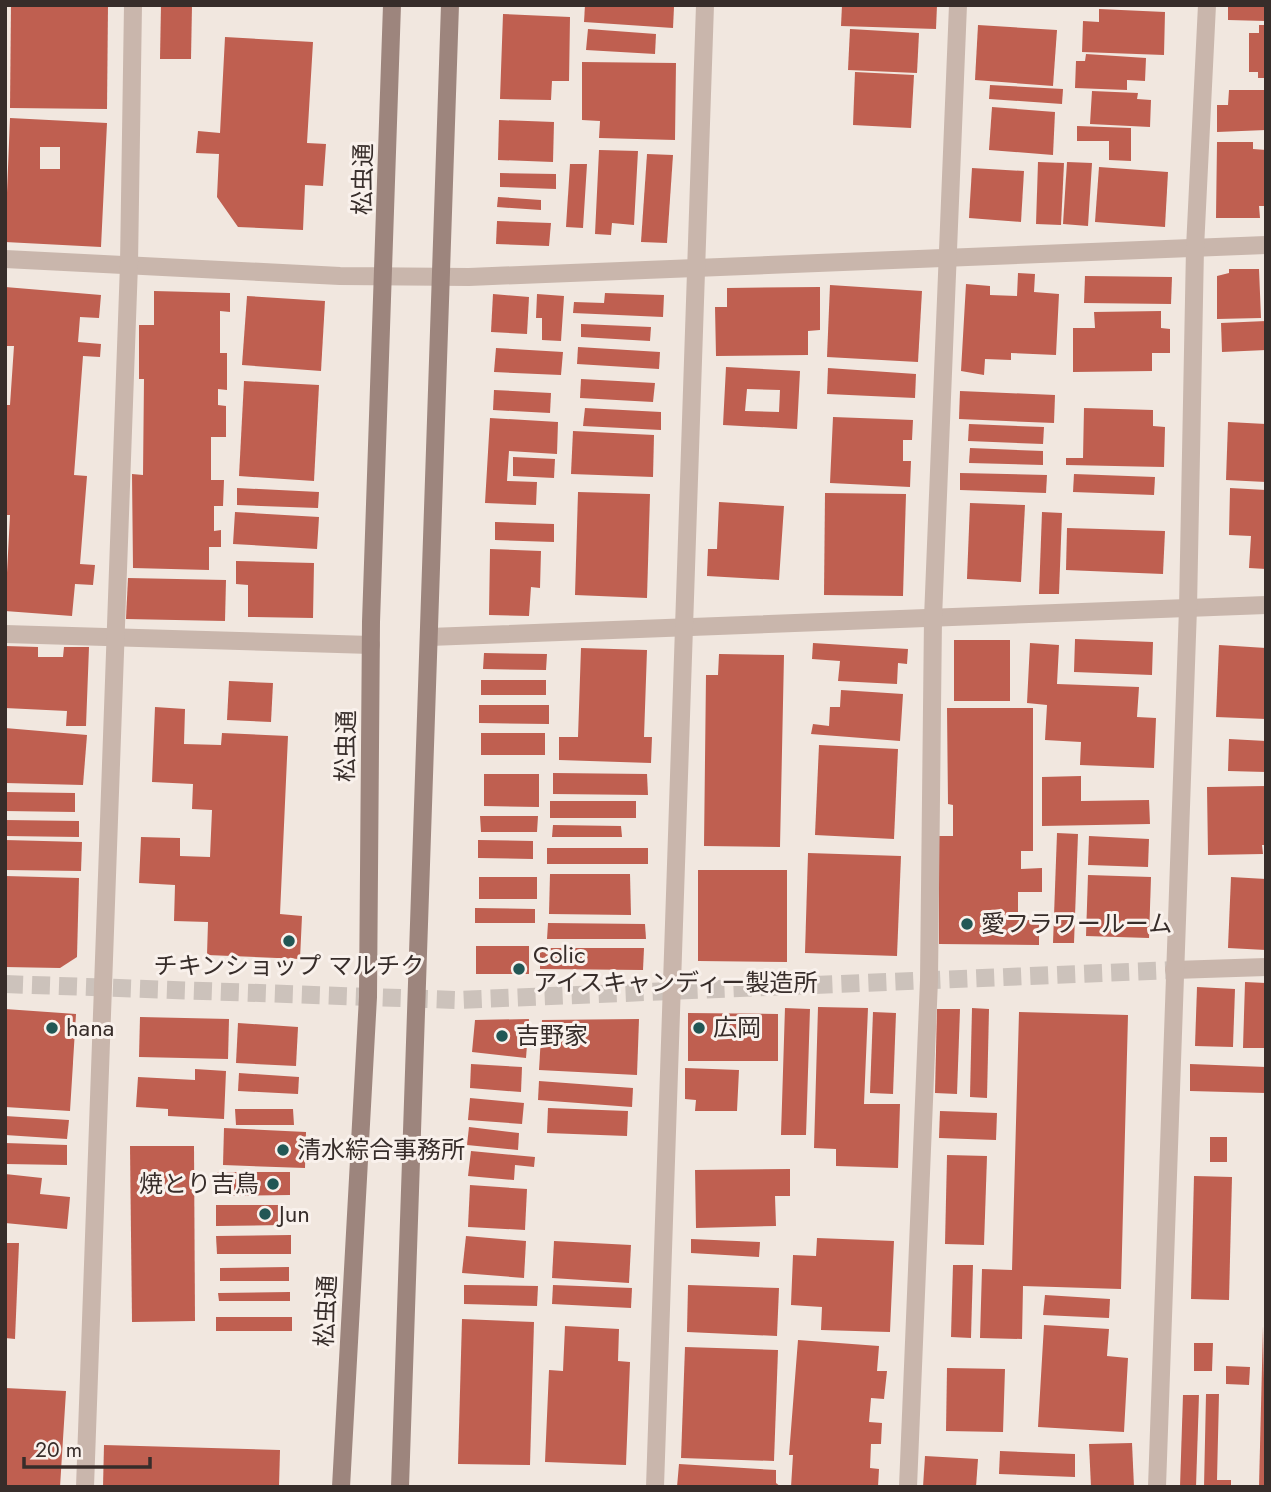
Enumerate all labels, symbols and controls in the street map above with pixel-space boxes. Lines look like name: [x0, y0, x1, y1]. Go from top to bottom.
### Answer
street label: 松虫通: [344, 143, 381, 215]
street label: 松虫通: [327, 710, 364, 782]
place label: 愛フラワールーム: [981, 906, 1172, 941]
marker: 愛フラワールーム: [959, 916, 975, 932]
marker: チキンショップ マルチク: [281, 933, 297, 949]
place label: Colic アイスキャンディー製造所: [533, 937, 817, 1000]
place label: チキンショップ マルチク: [154, 948, 424, 983]
marker: Colic アイスキャンディー製造所: [511, 961, 527, 977]
place label: hana: [66, 1010, 114, 1045]
place label: 広岡: [713, 1010, 761, 1045]
place label: 吉野家: [516, 1018, 588, 1053]
marker: hana: [44, 1020, 60, 1036]
marker: 広岡: [691, 1020, 707, 1036]
marker: 吉野家: [494, 1028, 510, 1044]
place label: 清水綜合事務所: [297, 1132, 465, 1167]
marker: 清水綜合事務所: [275, 1142, 291, 1158]
place label: 焼とり吉鳥: [139, 1166, 259, 1201]
marker: 焼とり吉鳥: [265, 1176, 281, 1192]
place label: Jun: [276, 1196, 310, 1231]
marker: Jun: [257, 1206, 273, 1222]
street label: 松虫通: [306, 1274, 345, 1348]
scale bar: [24, 1426, 150, 1470]
text: 20 m: [35, 1435, 82, 1465]

